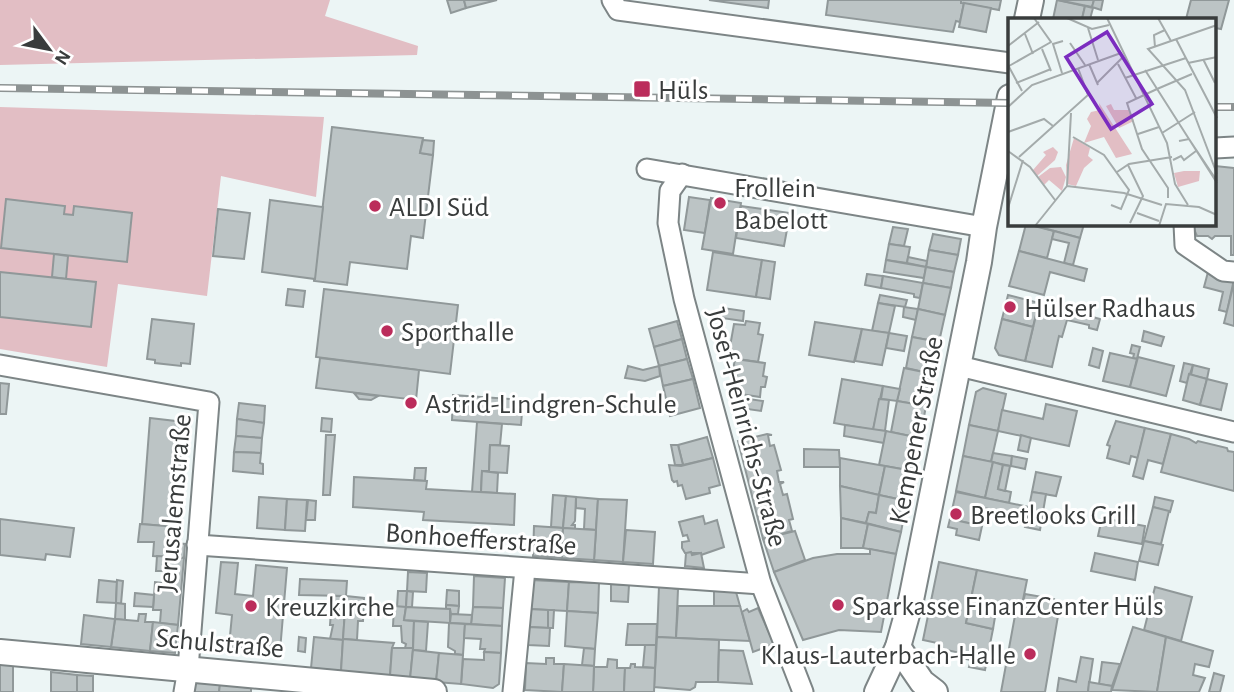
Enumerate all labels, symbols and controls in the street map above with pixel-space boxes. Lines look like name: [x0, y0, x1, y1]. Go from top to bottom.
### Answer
north arrow: [14, 14, 84, 84]
inset map: [1008, 18, 1216, 226]
text: N: [51, 47, 74, 68]
place label: Hüls: [658, 77, 708, 105]
marker: Hüls: [632, 79, 652, 99]
place label: Frollein Babelott: [734, 175, 828, 235]
place label: ALDI Süd: [389, 194, 489, 222]
marker: Frollein Babelott: [712, 195, 728, 211]
marker: ALDI Süd: [367, 198, 383, 214]
place label: Hülser Radhaus: [1024, 295, 1196, 323]
marker: Hülser Radhaus: [1002, 299, 1018, 315]
street label: Josef-Heinrichs-Straße: [701, 305, 791, 550]
place label: Sporthalle: [401, 319, 514, 347]
marker: Sporthalle: [379, 323, 395, 339]
street label: Kempener Straße: [885, 334, 949, 527]
place label: Astrid-Lindgren-Schule: [425, 391, 677, 419]
marker: Astrid-Lindgren-Schule: [403, 395, 419, 411]
street label: Jerusalemstraße: [153, 413, 197, 594]
place label: Breetlooks Grill: [970, 502, 1137, 530]
marker: Breetlooks Grill: [948, 506, 964, 522]
street label: Bonhoefferstraße: [384, 519, 577, 561]
place label: Sparkasse FinanzCenter Hüls: [852, 593, 1164, 621]
place label: Kreuzkirche: [265, 594, 395, 622]
marker: Sparkasse FinanzCenter Hüls: [830, 597, 846, 613]
marker: Kreuzkirche: [243, 598, 259, 614]
street label: Schulstraße: [155, 624, 285, 664]
place label: Klaus-Lauterbach-Halle: [760, 642, 1016, 670]
marker: Klaus-Lauterbach-Halle: [1022, 646, 1038, 662]

